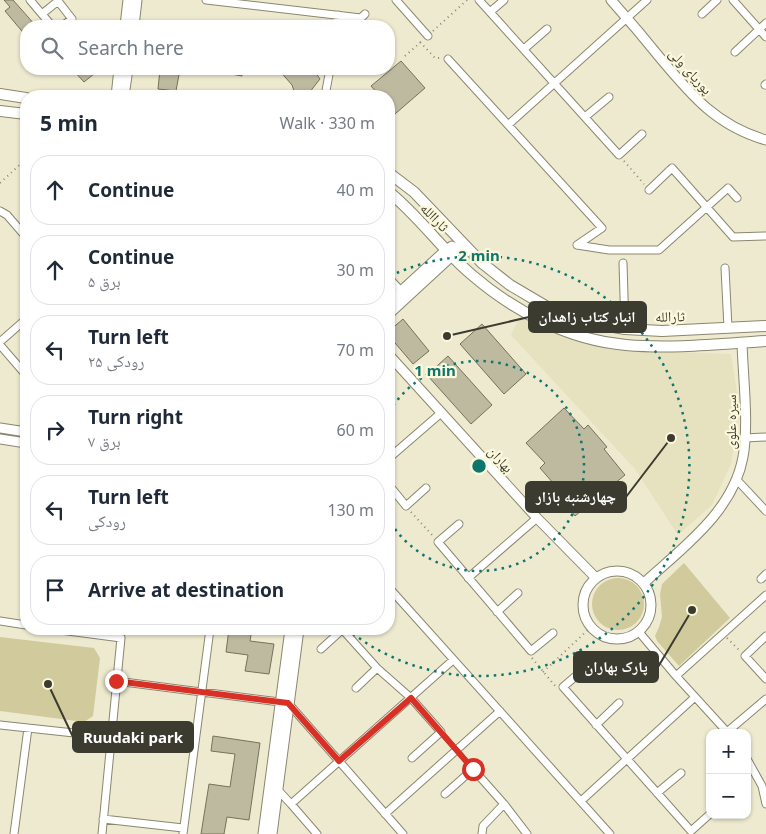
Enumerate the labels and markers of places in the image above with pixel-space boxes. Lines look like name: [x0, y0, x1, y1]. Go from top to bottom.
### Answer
callout: انبار کتاب زاهدان: [529, 302, 646, 332]
centre of rings: [470, 457, 488, 475]
callout: چهارشنبه بازار: [526, 482, 626, 512]
callout: پارک بهاران: [574, 652, 658, 682]
callout: Ruudaki park: [73, 722, 193, 752]

